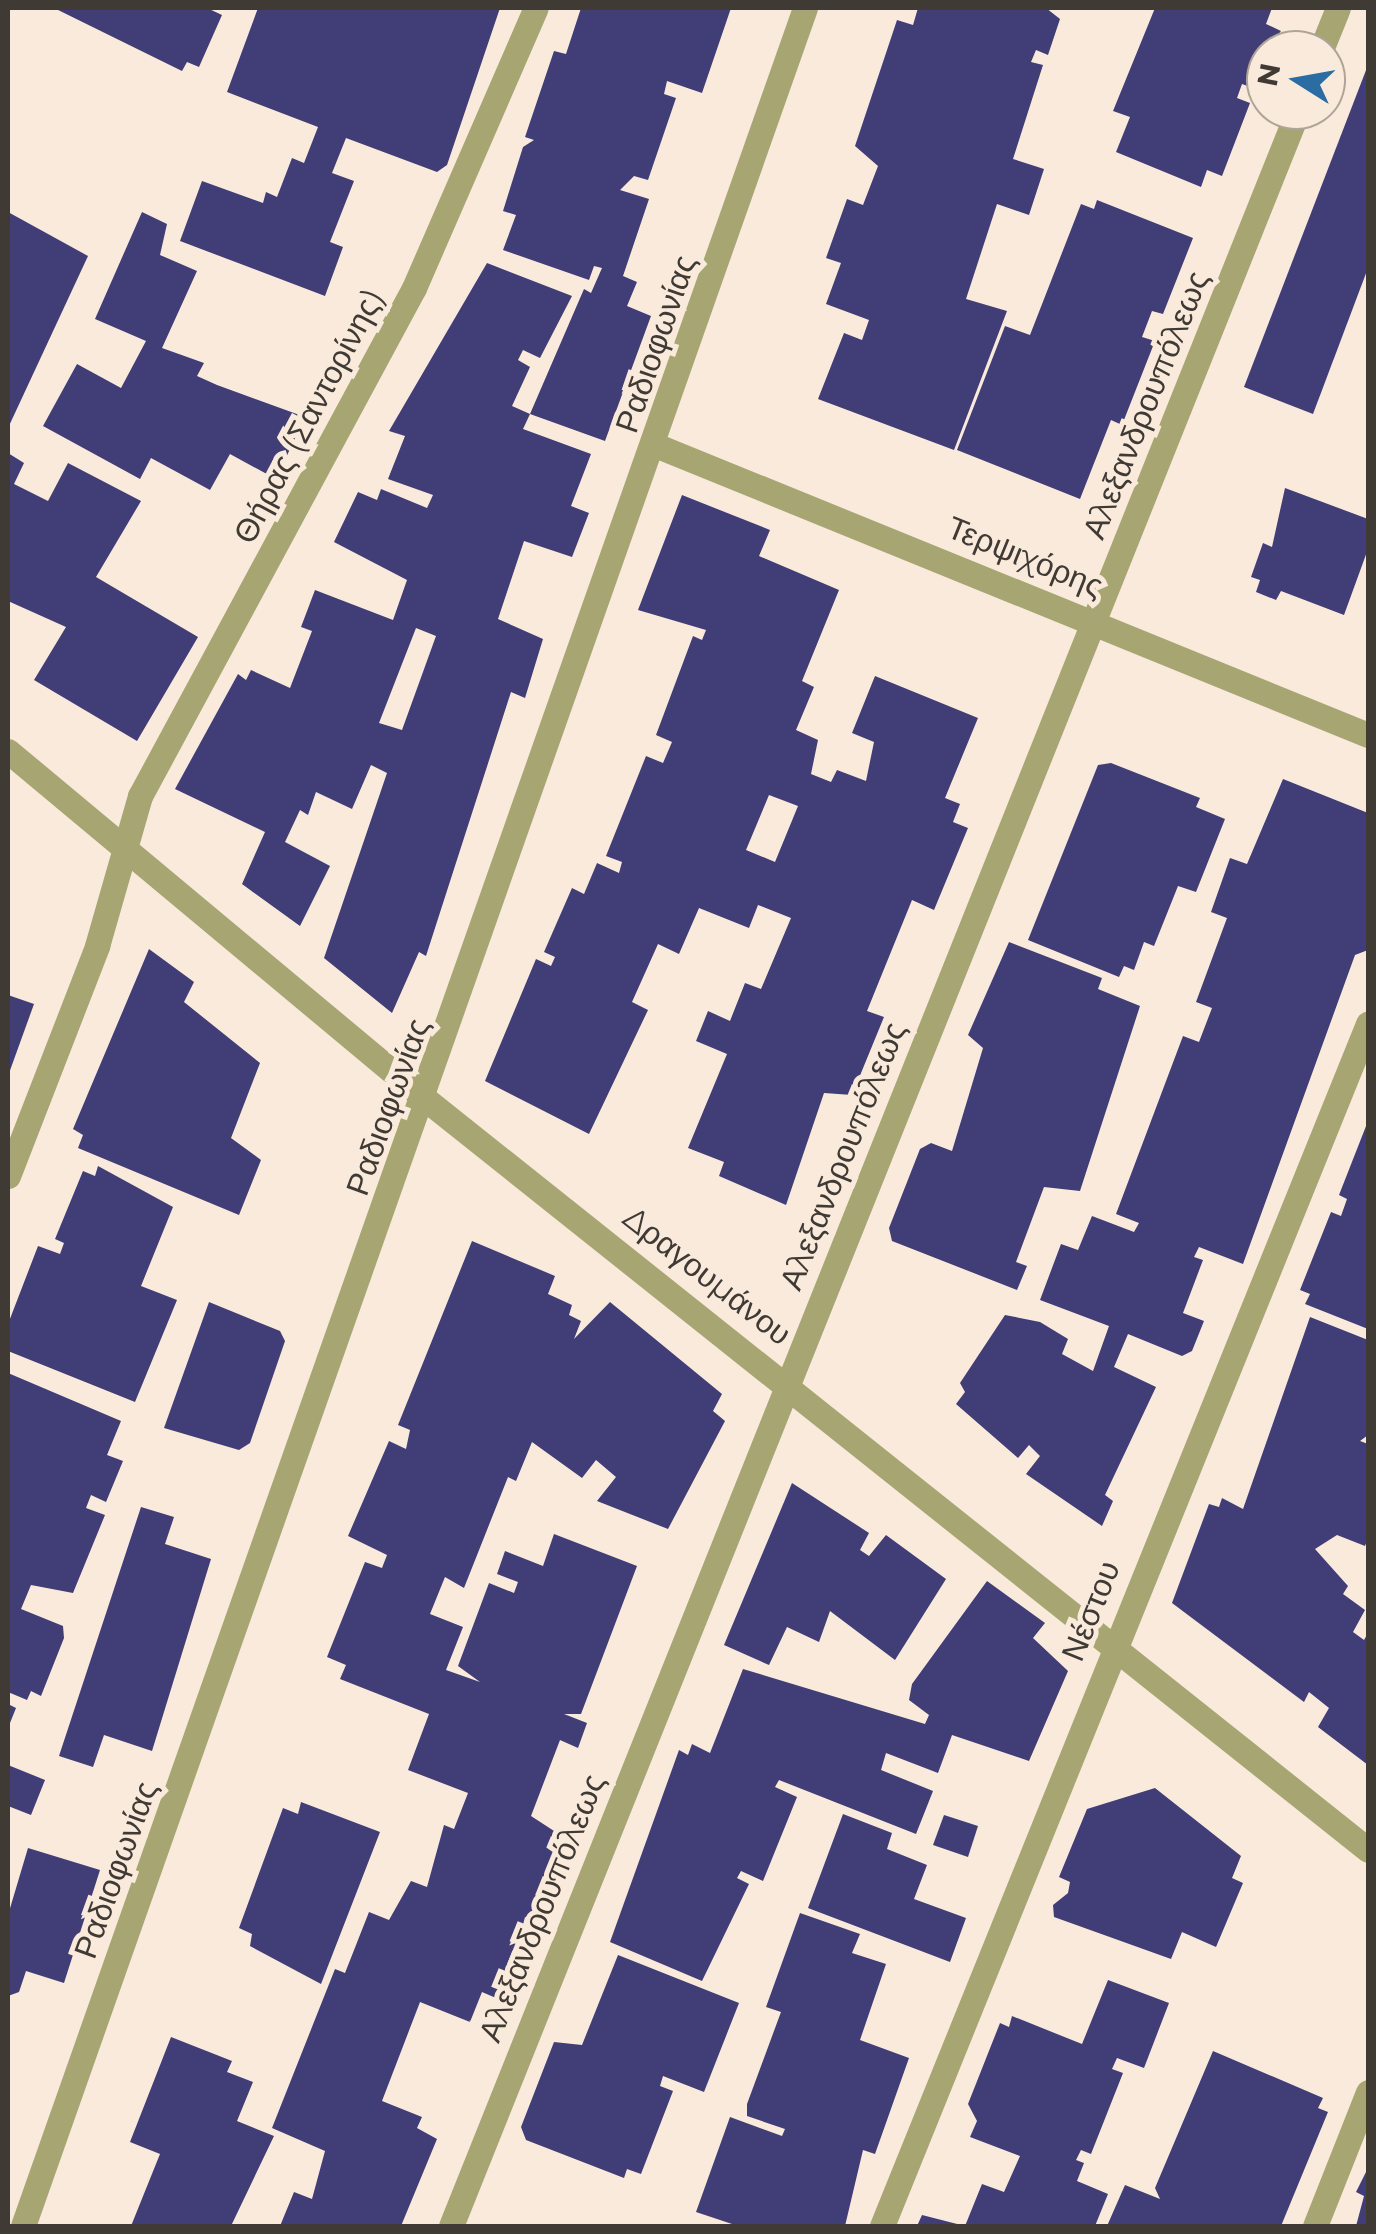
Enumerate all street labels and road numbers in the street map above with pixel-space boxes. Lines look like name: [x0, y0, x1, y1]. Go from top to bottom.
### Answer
street label: Ραδιοφωνίας: [608, 250, 704, 438]
street label: Αλεξανδρουπόλεως: [1075, 266, 1217, 544]
street label: Θήρας (Σαντορίνης): [226, 282, 392, 550]
street label: Τερψιχόρης: [941, 508, 1109, 606]
street label: Ραδιοφωνίας: [338, 1013, 438, 1201]
street label: Αλεξανδρουπόλεως: [772, 1017, 914, 1295]
street label: Δραγουμάνου: [615, 1199, 799, 1353]
street label: Νέστου: [1054, 1555, 1128, 1667]
street label: Αλεξανδρουπόλεως: [471, 1769, 613, 2047]
street label: Ραδιοφωνίας: [66, 1776, 166, 1964]

